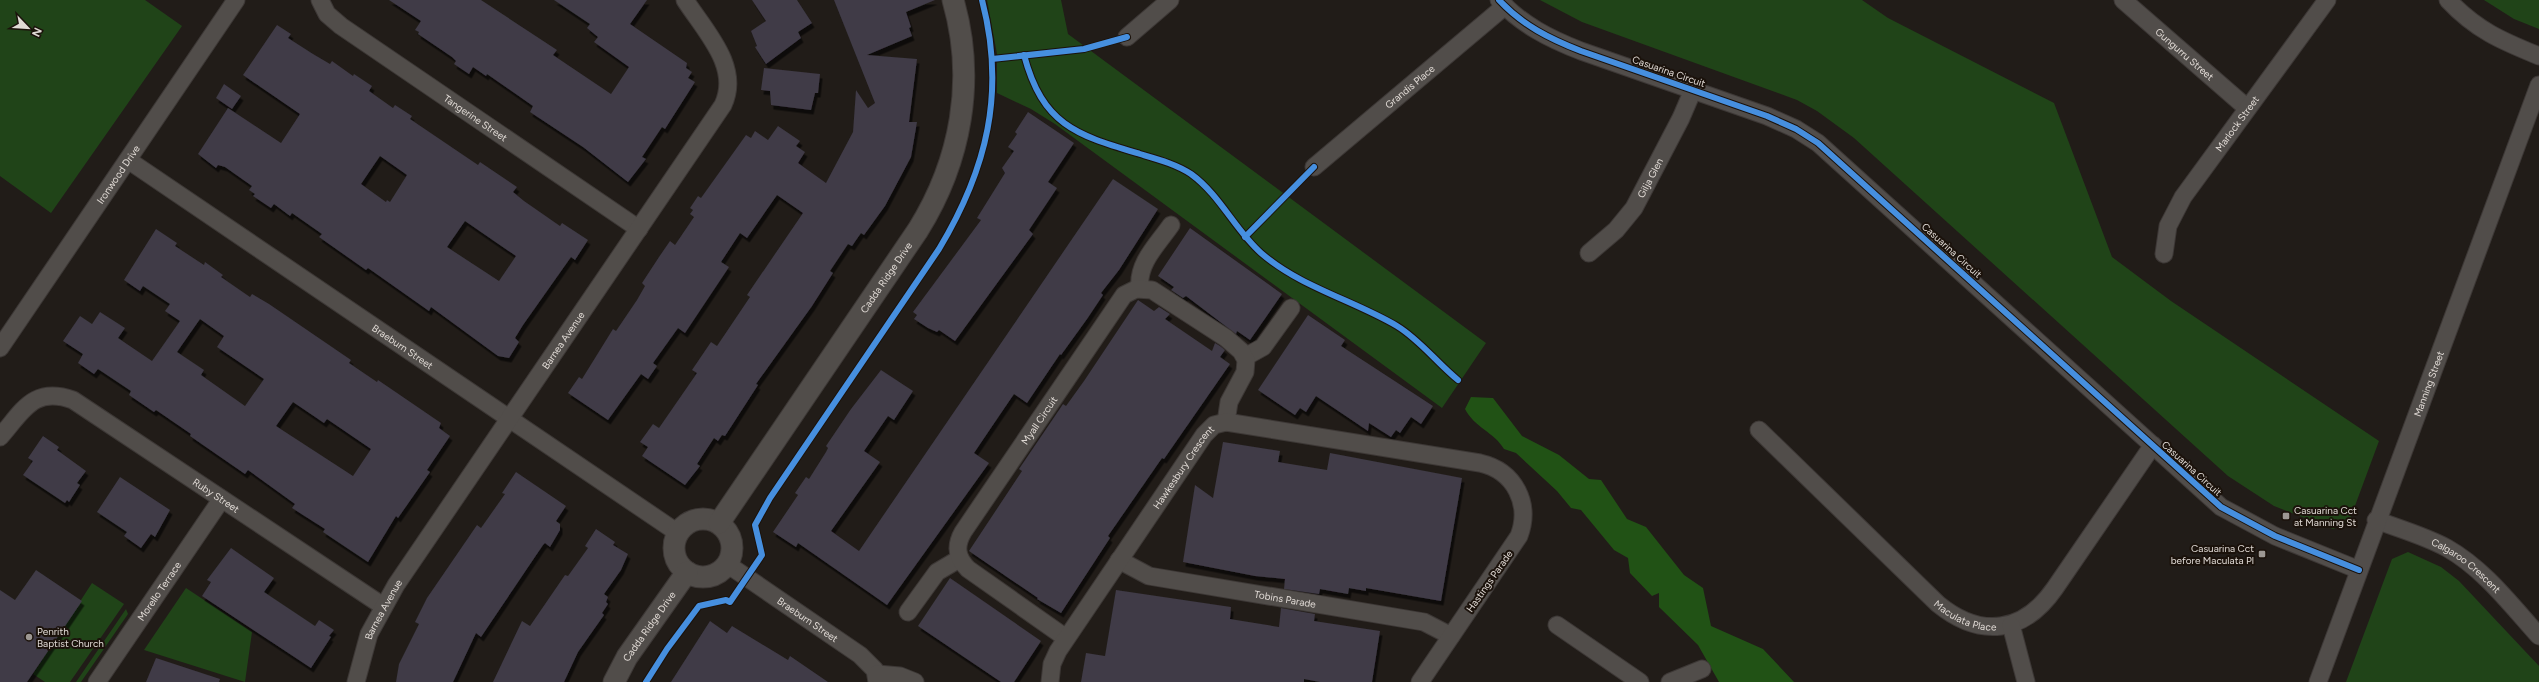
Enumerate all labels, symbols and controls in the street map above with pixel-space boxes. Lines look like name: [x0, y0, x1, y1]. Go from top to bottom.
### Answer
north arrow: [8, 8, 48, 48]
text: N: [29, 25, 44, 39]
street label: Gungurru Street: [2153, 25, 2217, 83]
street label: Casuarina Circuit: [1631, 53, 1707, 90]
street label: Grandis Place: [1382, 62, 1438, 111]
street label: Tangerine Street: [441, 92, 510, 145]
street label: Marlock Street: [2212, 93, 2262, 154]
street label: Ironwood Drive: [94, 142, 143, 206]
street label: Gilja Glen: [1634, 155, 1666, 200]
street label: Casuarina Circuit: [1919, 220, 1985, 281]
street label: Cadda Ridge Drive: [858, 239, 915, 316]
street label: Barnea Avenue: [539, 309, 588, 372]
street label: Braeburn Street: [369, 321, 436, 372]
street label: Manning Street: [2411, 349, 2447, 419]
street label: Myall Circuit: [1018, 394, 1061, 447]
street label: Hawkesbury Crescent: [1150, 423, 1217, 511]
street label: Casuarina Circuit: [2159, 438, 2225, 499]
street label: Ruby Street: [190, 475, 242, 516]
place label: Casuarina Cct at Manning St: [2294, 504, 2357, 529]
marker: Casuarina Cct at Manning St: [2281, 511, 2291, 521]
street label: Calgaroo Crescent: [2429, 535, 2503, 596]
place label: Casuarina Cct before Maculata Pl: [2171, 542, 2254, 567]
street label: Hastings Parade: [1463, 547, 1516, 615]
marker: Casuarina Cct before Maculata Pl: [2257, 549, 2267, 559]
street label: Morello Terrace: [135, 559, 184, 624]
street label: Barnea Avenue: [362, 576, 405, 641]
street label: Cadda Ridge Drive: [620, 588, 679, 664]
street label: Tobins Parade: [1253, 588, 1317, 611]
street label: Braeburn Street: [775, 594, 841, 645]
street label: Maculata Place: [1931, 597, 1997, 634]
place label: Penrith Baptist Church: [37, 625, 104, 650]
marker: Penrith Baptist Church: [24, 632, 34, 642]

